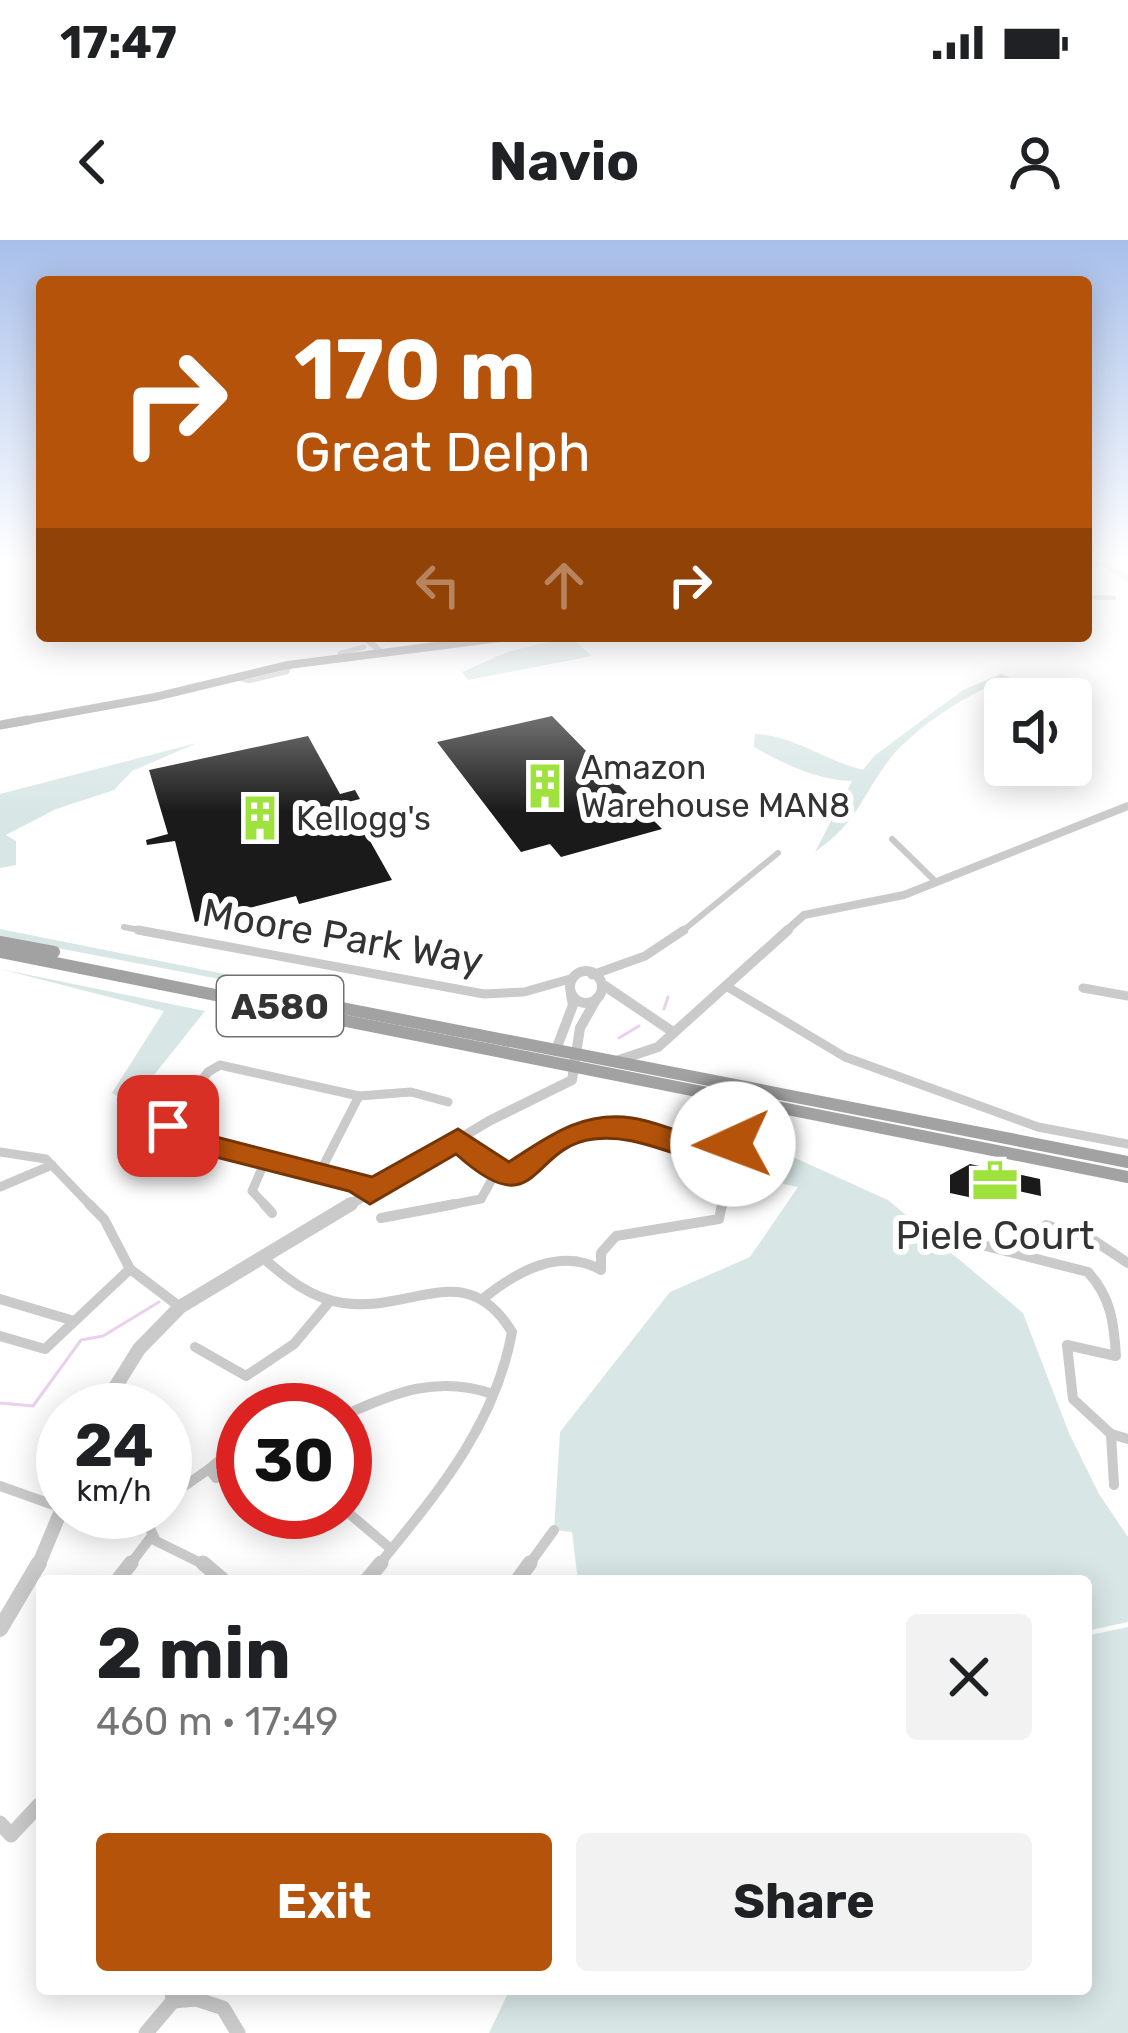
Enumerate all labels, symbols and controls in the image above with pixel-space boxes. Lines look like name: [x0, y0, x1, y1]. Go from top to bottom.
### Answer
text: 17:47: [60, 16, 177, 69]
icon: back: [60, 129, 126, 195]
icon: person: [1002, 129, 1068, 195]
text: Navio: [489, 130, 639, 194]
text: 170 m: [294, 320, 536, 420]
icon: right: [96, 324, 252, 480]
text: Great Delph: [294, 421, 591, 485]
icon: left: [405, 552, 471, 618]
icon: ahead: [531, 552, 597, 618]
icon: right: [657, 552, 723, 618]
map controls: [984, 678, 1092, 786]
button: sound: [984, 678, 1092, 786]
place label: Amazon Warehouse MAN8: [581, 748, 850, 825]
building icon: Amazon Warehouse MAN8: [520, 761, 570, 811]
building icon: Kellogg's: [235, 793, 285, 843]
place label: Kellogg's: [296, 799, 431, 838]
street label: Moore Park Way: [199, 890, 487, 984]
road number: A580: [217, 976, 343, 1036]
pin: [117, 1075, 219, 1177]
position arrow: [670, 1081, 796, 1207]
icon: arrive: [135, 1093, 201, 1159]
office icon: Piele Court: [970, 1156, 1020, 1206]
place label: Piele Court: [895, 1213, 1095, 1259]
speed limit sign: 30: [216, 1383, 372, 1539]
text: 24: [74, 1410, 154, 1481]
text: km/h: [77, 1473, 151, 1509]
text: 2 min: [96, 1611, 291, 1696]
button: close: [906, 1614, 1032, 1740]
text: 460 m · 17:49: [96, 1699, 338, 1745]
button: Exit: [96, 1833, 552, 1971]
button: Share: [576, 1833, 1032, 1971]

